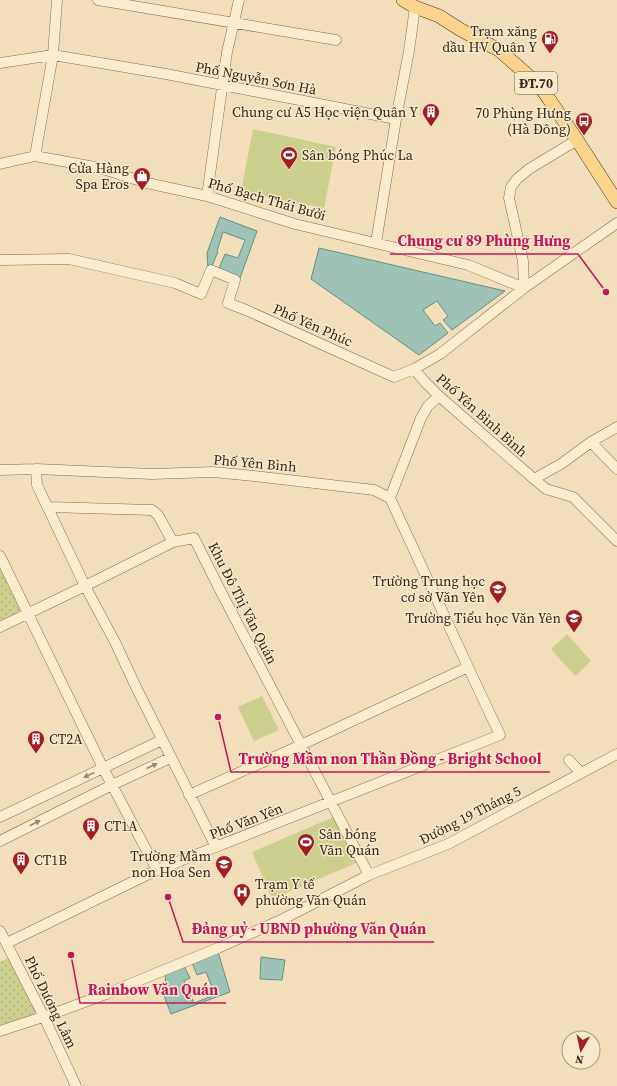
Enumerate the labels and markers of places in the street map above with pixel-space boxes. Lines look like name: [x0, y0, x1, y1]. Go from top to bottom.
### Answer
place label: Trạm xăng dầu HV Quân Y: [442, 21, 537, 57]
fuel station icon: Trạm xăng dầu HV Quân Y: [540, 29, 560, 54]
place label: Chung cư A5 Học viện Quân Y: [232, 102, 418, 122]
building icon: Chung cư A5 Học viện Quân Y: [421, 102, 441, 127]
place label: 70 Phùng Hưng (Hà Đông): [475, 103, 571, 139]
bus stop icon: 70 Phùng Hưng (Hà Đông): [574, 111, 594, 136]
sports icon: Sân bóng Phúc La: [279, 145, 299, 170]
place label: Sân bóng Phúc La: [302, 145, 414, 165]
place label: Cửa Hàng Spa Eros: [68, 158, 129, 194]
shop icon: Cửa Hàng Spa Eros: [132, 166, 152, 191]
callout: Chung cư 89 Phùng Hưng: [390, 227, 578, 254]
place label: Trường Trung học cơ sở Văn Yên: [372, 571, 486, 607]
school or university icon: Trường Trung học cơ sở Văn Yên: [488, 579, 508, 604]
place label: Trường Tiểu học Văn Yên: [406, 608, 562, 628]
school or university icon: Trường Tiểu học Văn Yên: [564, 608, 584, 633]
building icon: CT2A: [26, 729, 46, 754]
place label: CT2A: [49, 729, 83, 749]
callout: Trường Mầm non Thần Đồng - Bright School: [231, 745, 550, 772]
building icon: CT1A: [81, 816, 101, 841]
place label: CT1A: [104, 816, 138, 836]
place label: Sân bóng Văn Quán: [319, 824, 380, 860]
sports icon: Sân bóng Văn Quán: [296, 832, 316, 857]
place label: Trường Mầm non Hoa Sen: [130, 846, 212, 882]
building icon: CT1B: [11, 850, 31, 875]
place label: CT1B: [34, 850, 67, 870]
school or university icon: Trường Mầm non Hoa Sen: [214, 854, 234, 879]
place label: Trạm Y tế phường Văn Quán: [255, 874, 367, 910]
hospital icon: Trạm Y tế phường Văn Quán: [232, 882, 252, 907]
callout: Đảng uỷ - UBND phường Văn Quán: [183, 915, 434, 942]
callout: Rainbow Văn Quán: [80, 976, 226, 1003]

